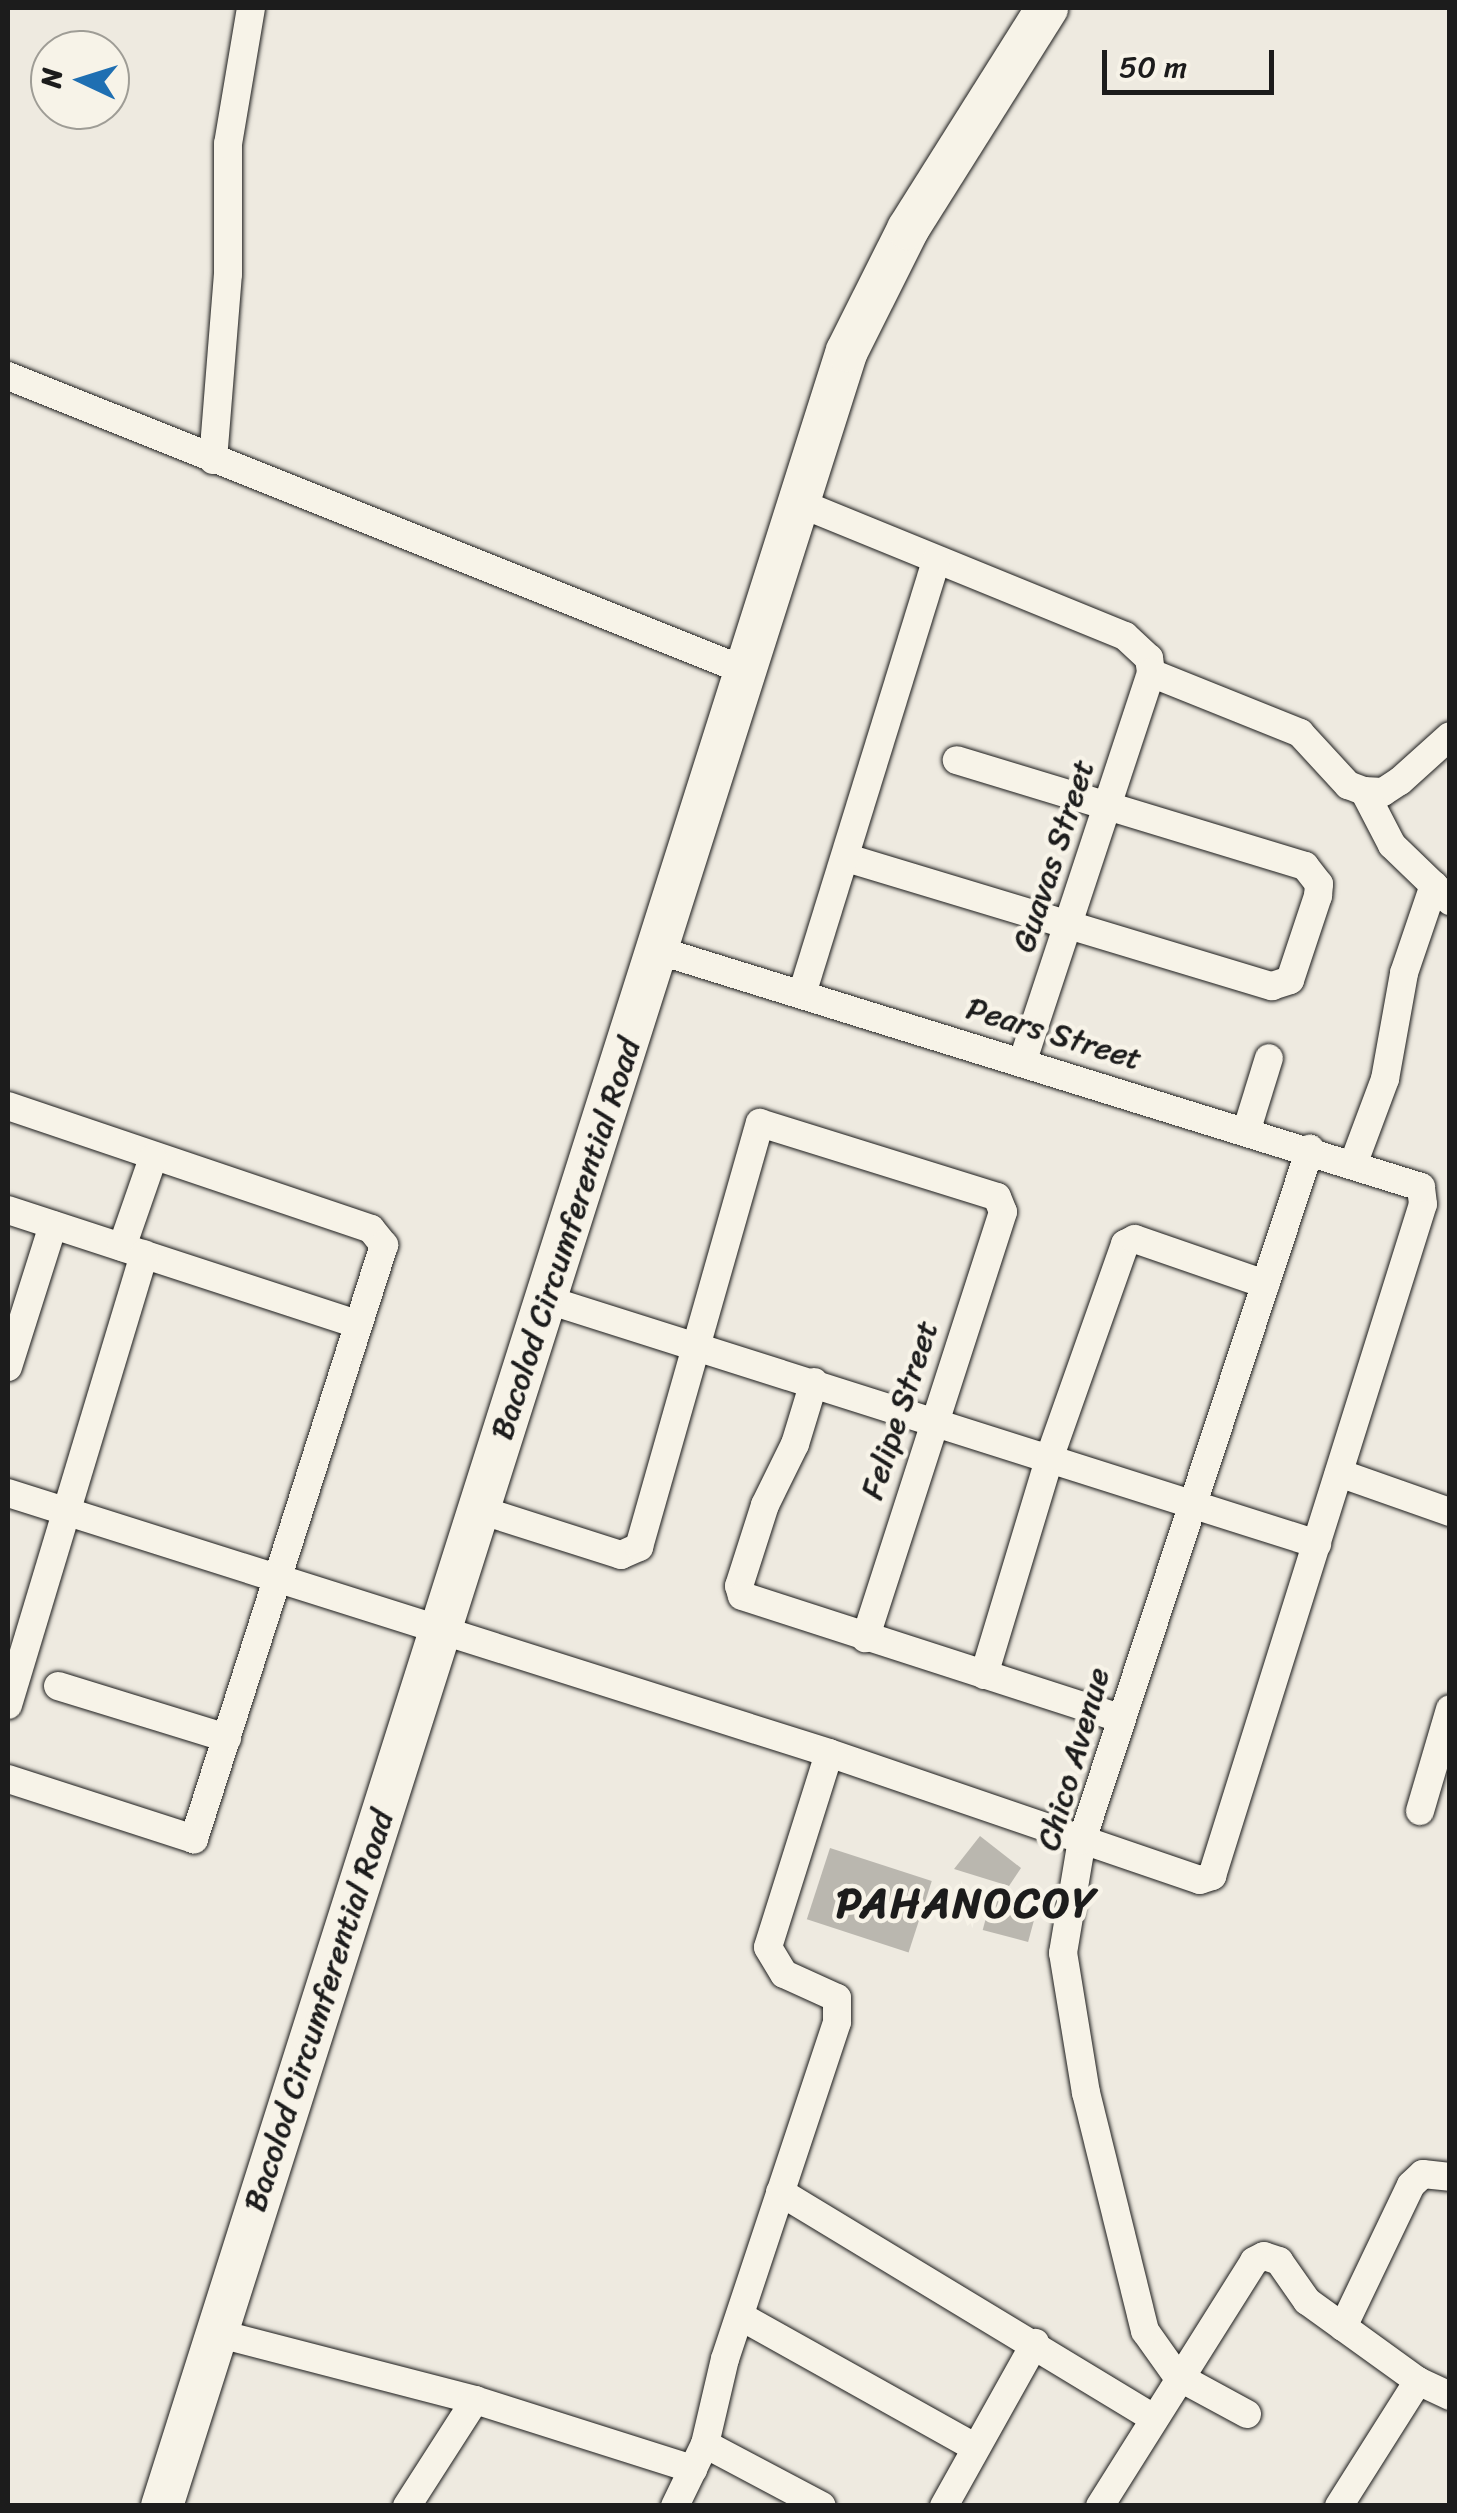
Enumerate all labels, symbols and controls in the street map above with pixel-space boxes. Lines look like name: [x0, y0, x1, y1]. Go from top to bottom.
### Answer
north arrow: [30, 30, 130, 130]
scale bar: [1107, 30, 1280, 92]
text: 50 m: [1119, 40, 1187, 94]
text: N: [26, 67, 77, 89]
street label: Guavas Street: [1005, 755, 1103, 957]
street label: Pears Street: [962, 989, 1146, 1079]
street label: Bacolod Circumferential Road: [483, 1033, 649, 1445]
street label: Felipe Street: [853, 1316, 947, 1504]
street label: Chico Avenue: [1030, 1663, 1118, 1855]
street label: Bacolod Circumferential Road: [236, 1805, 402, 2217]
district label: PAHANOCOY: [836, 1878, 1098, 1928]

